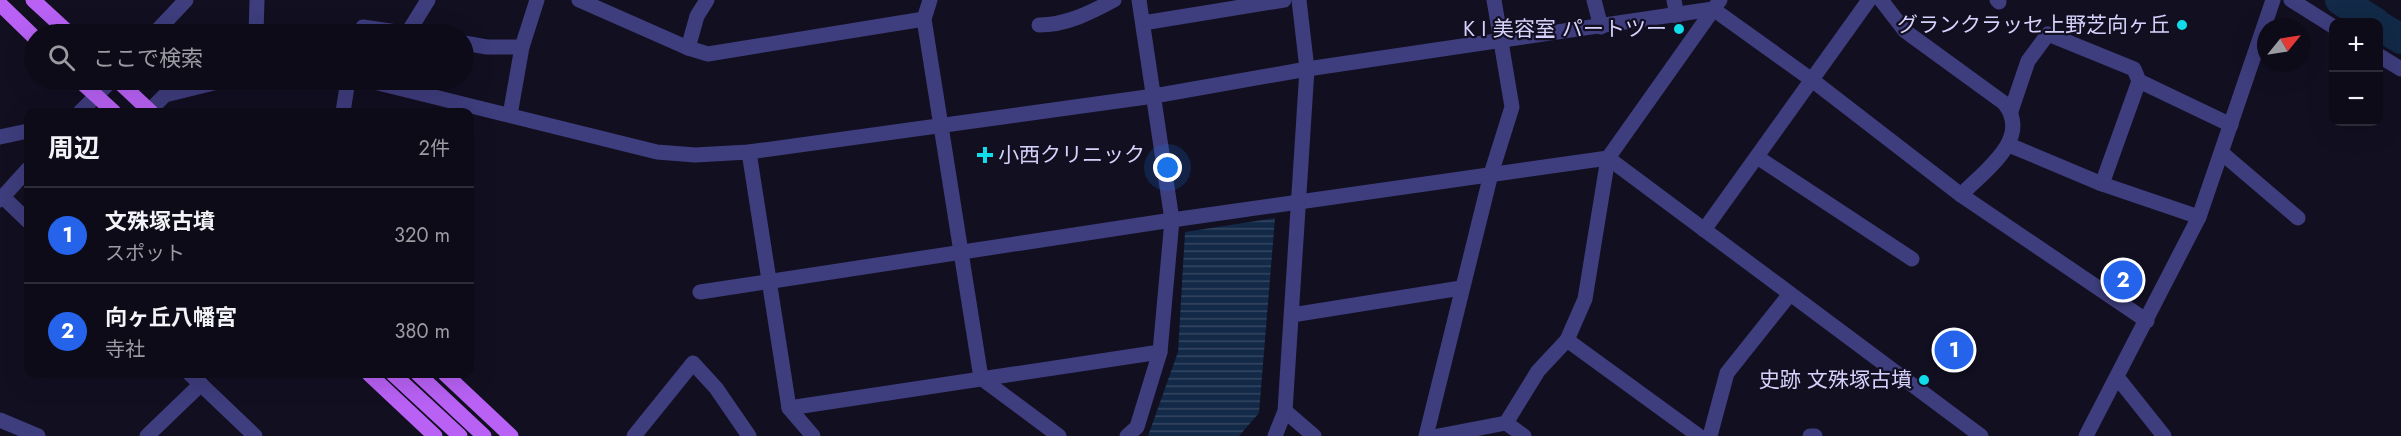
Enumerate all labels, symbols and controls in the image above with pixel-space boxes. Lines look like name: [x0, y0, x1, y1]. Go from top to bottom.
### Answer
place label: グランクラッセ上野芝向ヶ丘: [1897, 10, 2170, 40]
place label: K I 美容室 パートツー: [1463, 14, 1667, 44]
marker: グランクラッセ上野芝向ヶ丘: [2175, 18, 2189, 32]
north arrow: [2257, 18, 2311, 72]
map controls: [2329, 18, 2383, 126]
button: +: [2329, 18, 2383, 72]
marker: K I 美容室 パートツー: [1672, 22, 1686, 36]
search box: [24, 24, 474, 90]
icon: search: [45, 41, 78, 74]
text: ここで検索: [93, 42, 203, 74]
button: −: [2329, 72, 2383, 126]
text: 周辺: [48, 129, 100, 167]
text: 2件: [419, 134, 450, 163]
place label: 小西クリニック: [998, 140, 1145, 170]
marker: 小西クリニック: [976, 146, 994, 164]
your location: [1153, 153, 1182, 182]
text: 文殊塚古墳: [105, 205, 215, 237]
text: 1: [62, 221, 73, 250]
text: 320 m: [394, 221, 450, 250]
text: スポット: [105, 239, 185, 268]
pin: 2: [2104, 258, 2142, 302]
text: 向ヶ丘八幡宮: [105, 301, 237, 333]
text: 2: [61, 317, 74, 346]
text: 380 m: [395, 317, 450, 346]
pin: 1: [1934, 328, 1974, 372]
text: 寺社: [105, 335, 145, 364]
place label: 史跡 文殊塚古墳: [1759, 365, 1912, 395]
marker: 史跡 文殊塚古墳: [1917, 373, 1931, 387]

